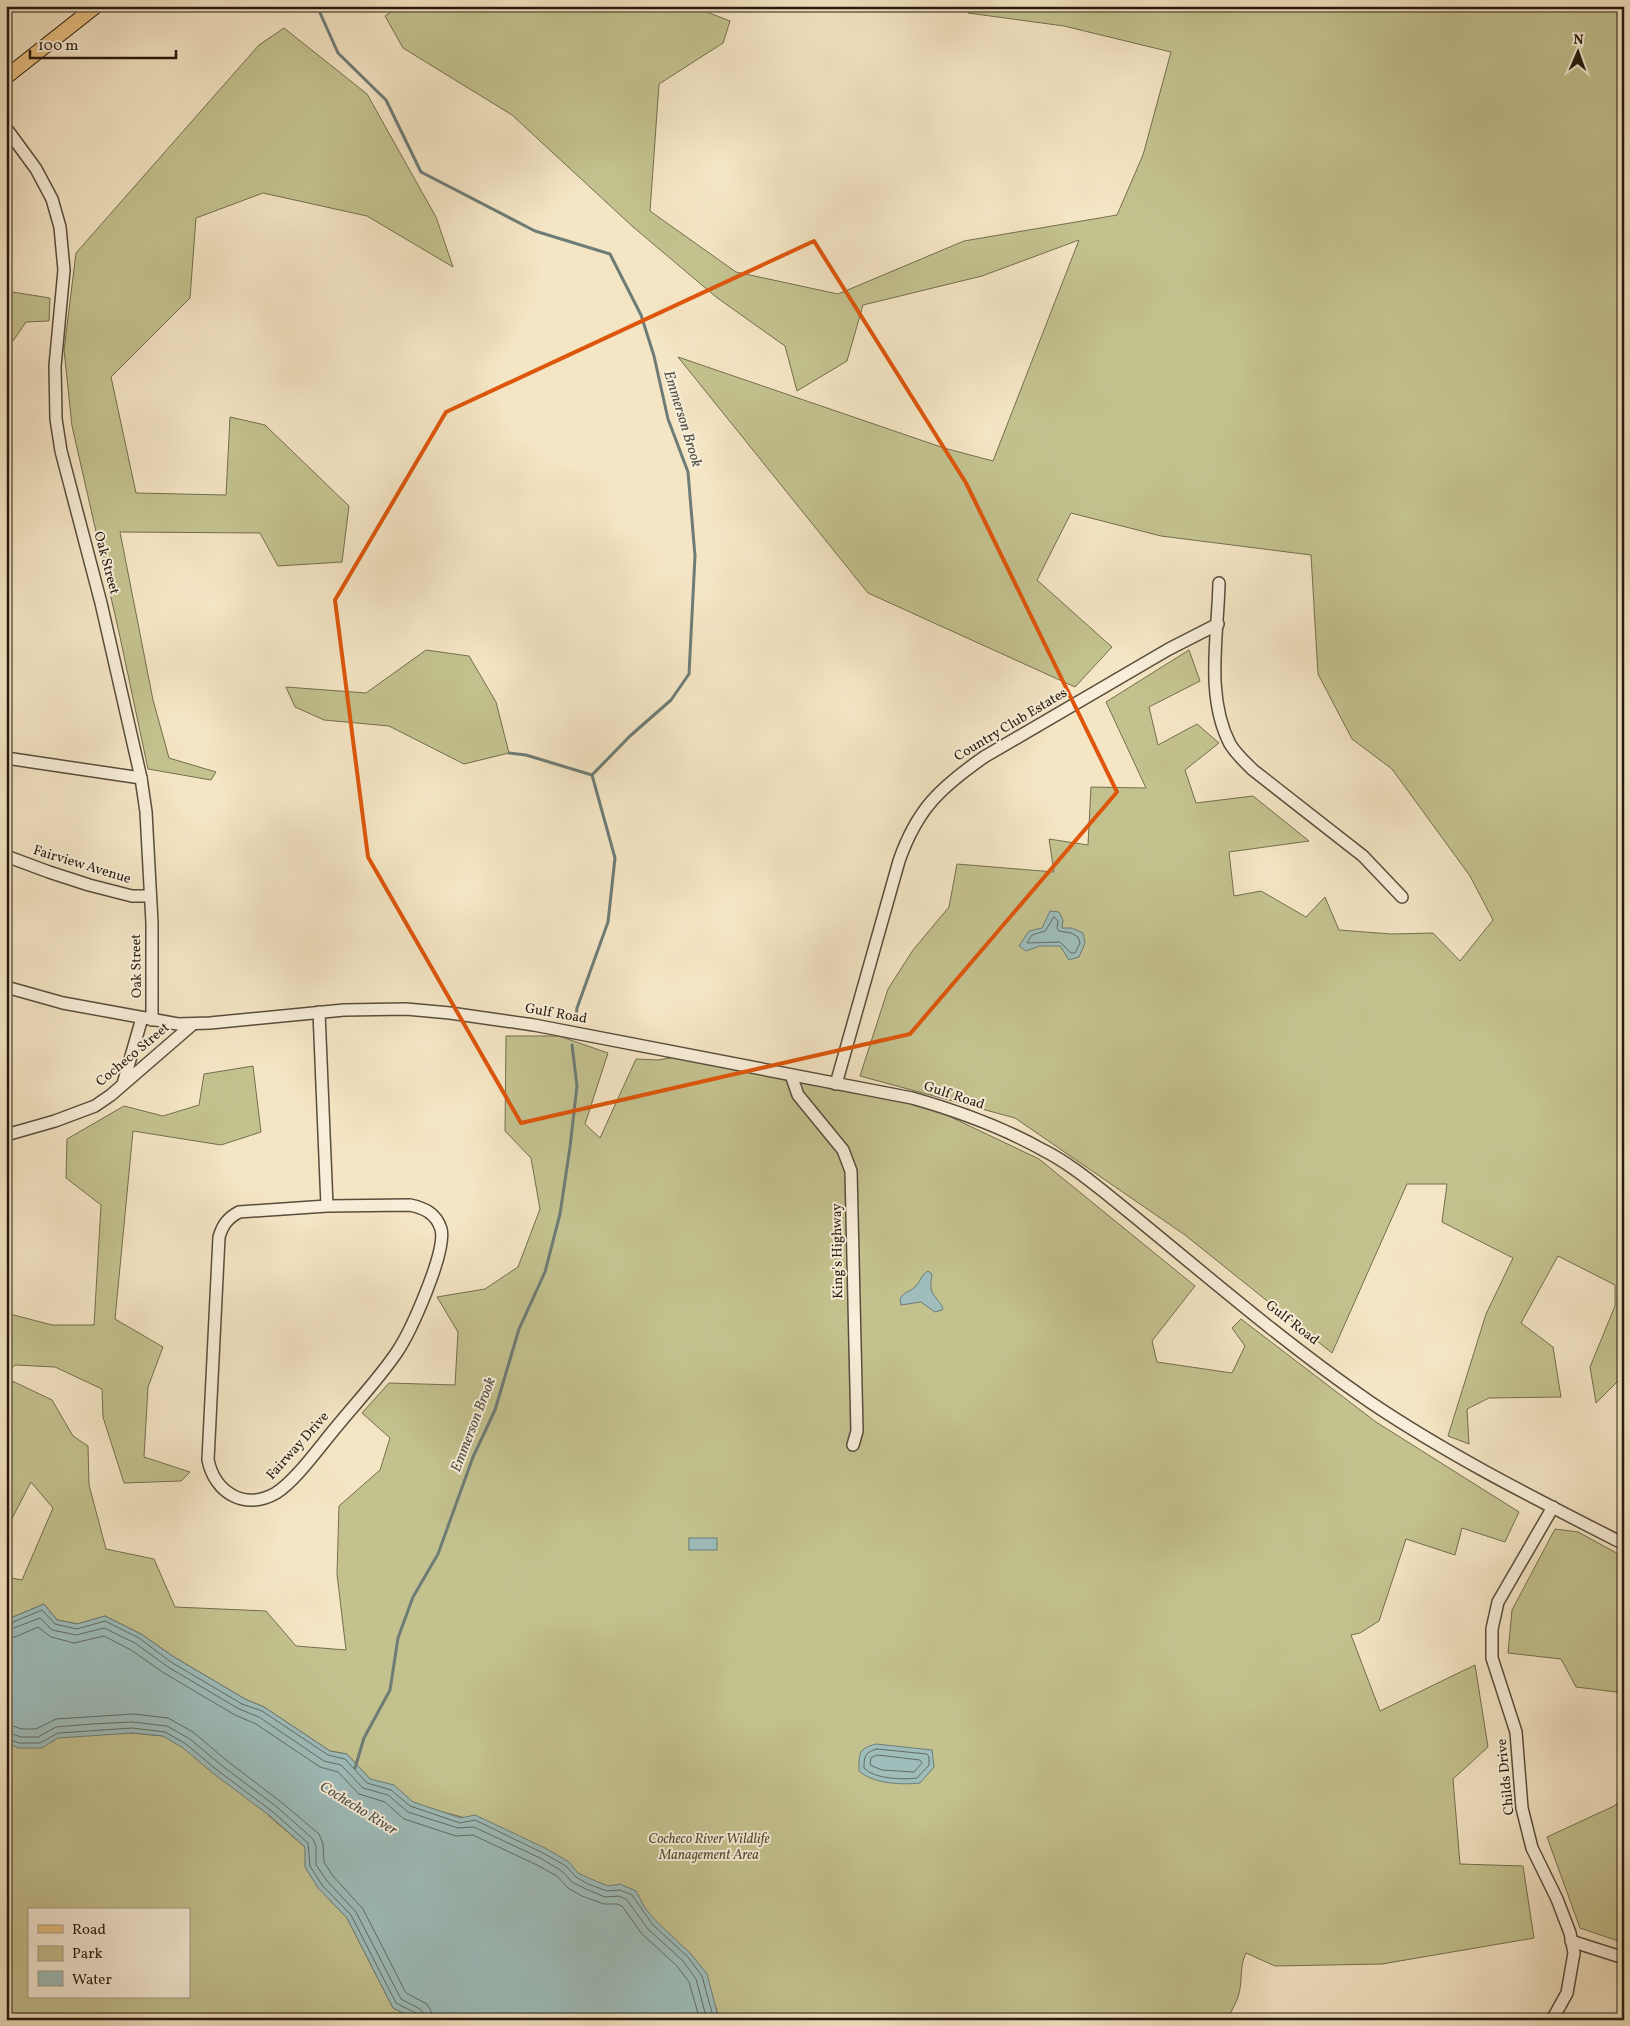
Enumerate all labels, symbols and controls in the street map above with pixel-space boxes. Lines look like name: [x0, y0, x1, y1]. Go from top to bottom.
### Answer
scale bar: [30, 28, 176, 60]
north arrow: [1552, 28, 1602, 78]
text: N: [1573, 31, 1584, 50]
text: 100 m: [38, 36, 78, 57]
water label: Emmerson Brook: [657, 368, 707, 470]
street label: Oak Street: [88, 529, 124, 597]
street label: Country Club Estates: [951, 684, 1071, 766]
street label: Fairview Avenue: [31, 841, 134, 889]
street label: Oak Street: [127, 934, 147, 998]
street label: Gulf Road: [523, 999, 589, 1029]
street label: Cocheco Street: [92, 1019, 174, 1091]
street label: Gulf Road: [921, 1077, 987, 1115]
street label: King's Highway: [828, 1203, 848, 1299]
street label: Gulf Road: [1261, 1296, 1323, 1350]
water label: Emmerson Brook: [446, 1374, 502, 1475]
street label: Fairway Drive: [262, 1408, 334, 1484]
street label: Childs Drive: [1493, 1737, 1519, 1816]
water label: Cochecho River: [315, 1777, 401, 1841]
park label: Cocheco River Wildlife Management Area: [648, 1830, 770, 1865]
legend: [28, 1908, 190, 1998]
text: Road: [72, 1920, 106, 1941]
text: Park: [72, 1944, 103, 1965]
text: Water: [72, 1970, 112, 1991]

